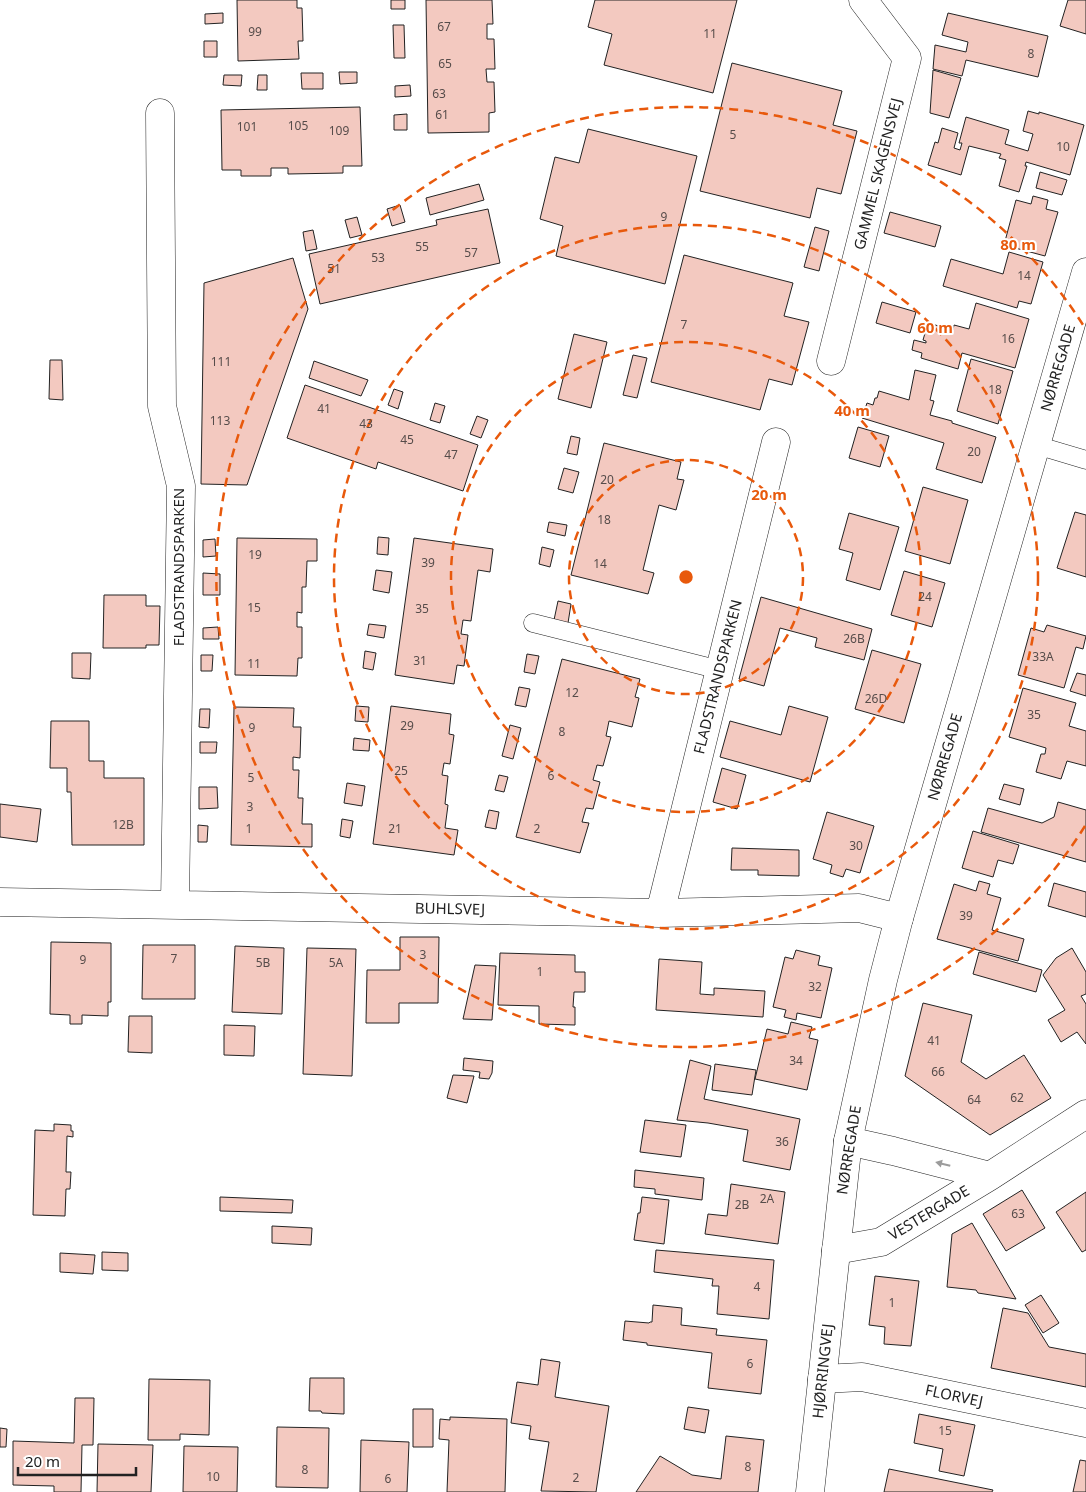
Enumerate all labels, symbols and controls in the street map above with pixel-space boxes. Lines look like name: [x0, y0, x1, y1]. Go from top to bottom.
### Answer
house number: 67: [437, 18, 451, 35]
house number: 99: [248, 23, 262, 40]
house number: 11: [703, 25, 717, 42]
house number: 8: [1028, 45, 1035, 62]
house number: 65: [438, 55, 452, 72]
house number: 63: [432, 85, 446, 102]
street label: GAMMEL SKAGENSVEJ: [848, 96, 906, 252]
house number: 61: [435, 106, 449, 123]
house number: 105: [288, 117, 308, 134]
house number: 101: [237, 118, 257, 135]
house number: 109: [329, 122, 349, 139]
house number: 5: [730, 126, 737, 143]
house number: 10: [1056, 138, 1070, 155]
house number: 9: [661, 208, 668, 225]
text: 80 m: [1000, 234, 1036, 254]
house number: 55: [415, 238, 429, 255]
house number: 57: [464, 244, 478, 261]
house number: 53: [371, 249, 385, 266]
house number: 51: [327, 260, 341, 277]
house number: 14: [1017, 267, 1031, 284]
house number: 7: [681, 316, 688, 333]
text: 60 m: [917, 317, 953, 337]
street label: NØRREGADE: [1035, 322, 1079, 414]
house number: 16: [1001, 330, 1015, 347]
house number: 111: [211, 353, 231, 370]
house number: 18: [988, 381, 1002, 398]
house number: 41: [317, 400, 331, 417]
text: 40 m: [834, 400, 870, 420]
house number: 113: [210, 412, 230, 429]
house number: 43: [359, 415, 373, 432]
house number: 45: [400, 431, 414, 448]
house number: 20: [967, 443, 981, 460]
house number: 47: [444, 446, 458, 463]
house number: 20: [600, 471, 614, 488]
text: 20 m: [751, 484, 787, 504]
street label: FLADSTRANDSPARKEN: [168, 488, 188, 646]
house number: 18: [597, 511, 611, 528]
house number: 19: [248, 546, 262, 563]
house number: 39: [421, 554, 435, 571]
house number: 14: [593, 555, 607, 572]
centre of rings: [677, 568, 695, 586]
house number: 24: [918, 588, 932, 605]
street label: FLADSTRANDSPARKEN: [688, 597, 746, 756]
house number: 15: [247, 599, 261, 616]
house number: 35: [415, 600, 429, 617]
house number: 26B: [843, 630, 865, 647]
house number: 33A: [1032, 648, 1054, 665]
house number: 31: [413, 652, 427, 669]
house number: 11: [247, 655, 261, 672]
house number: 12: [565, 684, 579, 701]
house number: 26D: [865, 690, 887, 707]
house number: 35: [1027, 706, 1041, 723]
street label: NØRREGADE: [922, 711, 966, 803]
house number: 29: [400, 717, 414, 734]
house number: 9: [249, 719, 256, 736]
house number: 8: [559, 723, 566, 740]
house number: 25: [394, 762, 408, 779]
house number: 6: [548, 767, 555, 784]
house number: 5: [248, 769, 255, 786]
house number: 3: [247, 798, 254, 815]
house number: 12B: [112, 816, 134, 833]
house number: 1: [246, 820, 252, 837]
house number: 21: [388, 820, 402, 837]
house number: 2: [534, 820, 541, 837]
house number: 30: [849, 837, 863, 854]
street label: BUHLSVEJ: [415, 897, 485, 919]
house number: 39: [959, 907, 973, 924]
house number: 3: [420, 946, 427, 963]
house number: 7: [171, 950, 178, 967]
house number: 9: [80, 951, 87, 968]
house number: 5B: [256, 954, 271, 971]
house number: 5A: [329, 954, 344, 971]
house number: 1: [537, 963, 543, 980]
house number: 32: [808, 978, 822, 995]
house number: 41: [927, 1032, 941, 1049]
house number: 34: [789, 1052, 803, 1069]
house number: 66: [931, 1063, 945, 1080]
house number: 62: [1010, 1089, 1024, 1106]
house number: 64: [967, 1091, 981, 1108]
street label: NØRREGADE: [831, 1104, 865, 1196]
house number: 36: [775, 1133, 789, 1150]
one-way arrow: [935, 1160, 950, 1168]
street label: VESTERGADE: [884, 1180, 973, 1244]
house number: 2A: [760, 1190, 775, 1207]
house number: 2B: [735, 1196, 750, 1213]
house number: 63: [1011, 1205, 1025, 1222]
house number: 4: [754, 1278, 761, 1295]
house number: 1: [889, 1294, 895, 1311]
street label: HJØRRINGVEJ: [807, 1322, 837, 1419]
house number: 6: [747, 1355, 754, 1372]
street label: FLORVEJ: [923, 1379, 985, 1411]
house number: 15: [938, 1422, 952, 1439]
scale bar: [18, 1444, 135, 1476]
text: 20 m: [25, 1451, 60, 1471]
house number: 8: [745, 1458, 752, 1475]
house number: 8: [302, 1461, 309, 1478]
house number: 10: [206, 1468, 220, 1485]
house number: 2: [573, 1469, 580, 1486]
house number: 6: [385, 1470, 392, 1487]

